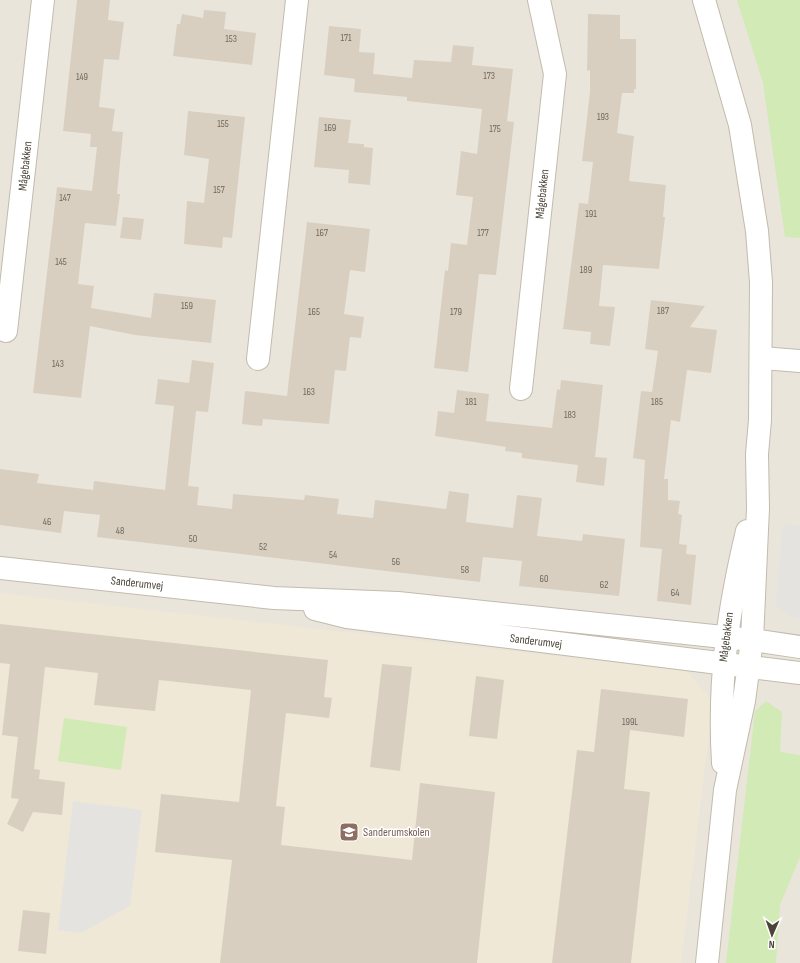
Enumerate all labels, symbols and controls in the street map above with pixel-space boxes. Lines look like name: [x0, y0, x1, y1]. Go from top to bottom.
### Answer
house number: 171: [340, 32, 352, 44]
house number: 153: [225, 33, 237, 45]
house number: 173: [483, 70, 495, 82]
house number: 149: [76, 71, 88, 83]
house number: 193: [597, 111, 609, 123]
house number: 155: [217, 118, 229, 130]
house number: 169: [324, 122, 336, 134]
house number: 175: [489, 123, 501, 135]
street label: Mågebakken: [15, 140, 36, 192]
street label: Mågebakken: [532, 168, 553, 220]
house number: 157: [213, 184, 225, 196]
house number: 147: [59, 192, 71, 204]
house number: 191: [585, 208, 597, 220]
house number: 167: [316, 227, 328, 239]
house number: 177: [477, 227, 489, 239]
house number: 145: [55, 256, 67, 268]
house number: 189: [580, 264, 592, 276]
house number: 159: [181, 300, 193, 312]
house number: 187: [657, 305, 669, 317]
house number: 165: [308, 306, 320, 318]
house number: 179: [450, 306, 462, 318]
house number: 143: [52, 358, 64, 370]
house number: 163: [303, 386, 315, 398]
house number: 181: [465, 396, 477, 408]
house number: 185: [651, 396, 663, 408]
house number: 183: [564, 409, 576, 421]
house number: 46: [43, 516, 51, 528]
house number: 48: [116, 525, 124, 537]
house number: 50: [189, 533, 197, 545]
house number: 52: [259, 541, 267, 553]
house number: 54: [329, 549, 337, 561]
house number: 56: [392, 556, 400, 568]
house number: 58: [461, 564, 469, 576]
street label: Sanderumvej: [110, 573, 164, 594]
house number: 60: [540, 573, 548, 585]
house number: 62: [600, 579, 608, 591]
house number: 64: [671, 587, 679, 599]
street label: Mågebakken: [716, 611, 737, 663]
street label: Sanderumvej: [509, 631, 563, 652]
house number: 199L: [622, 716, 638, 728]
school or university icon: Sanderumskolen: [338, 821, 360, 843]
place label: Sanderumskolen: [363, 825, 430, 840]
north arrow: [752, 915, 792, 955]
text: N: [768, 938, 775, 951]

